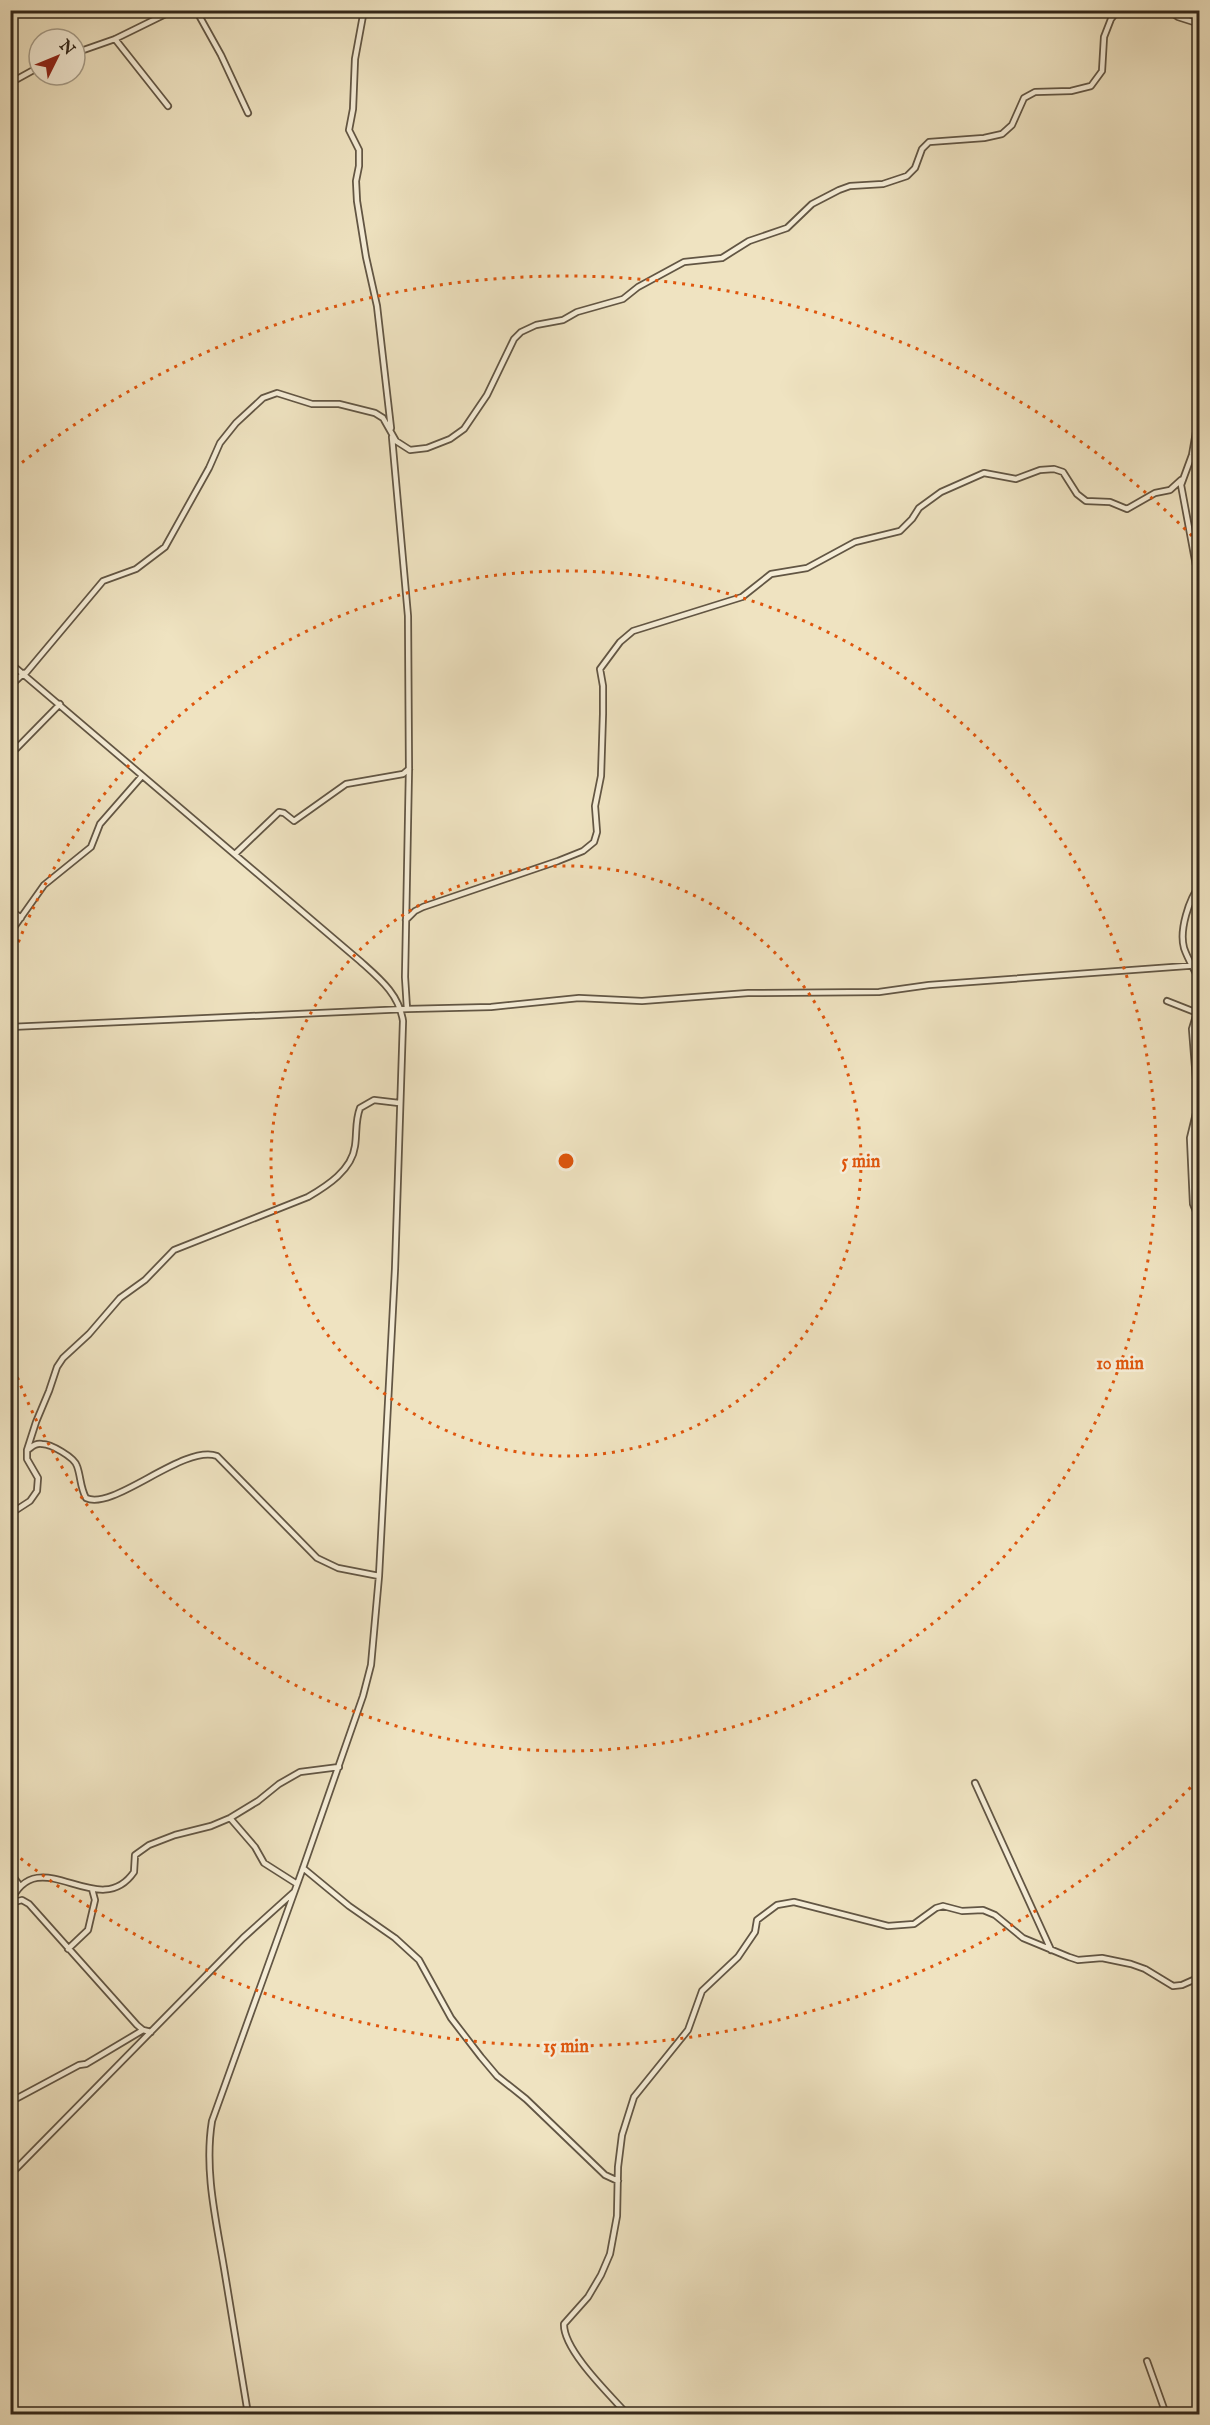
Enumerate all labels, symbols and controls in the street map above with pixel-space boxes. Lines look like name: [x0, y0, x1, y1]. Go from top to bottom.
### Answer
north arrow: [27, 27, 87, 87]
text: N: [54, 36, 79, 60]
centre of rings: [556, 1151, 576, 1171]
text: 5 min: [842, 1151, 881, 1174]
text: 10 min: [1096, 1353, 1144, 1376]
text: 15 min: [543, 2036, 589, 2059]

